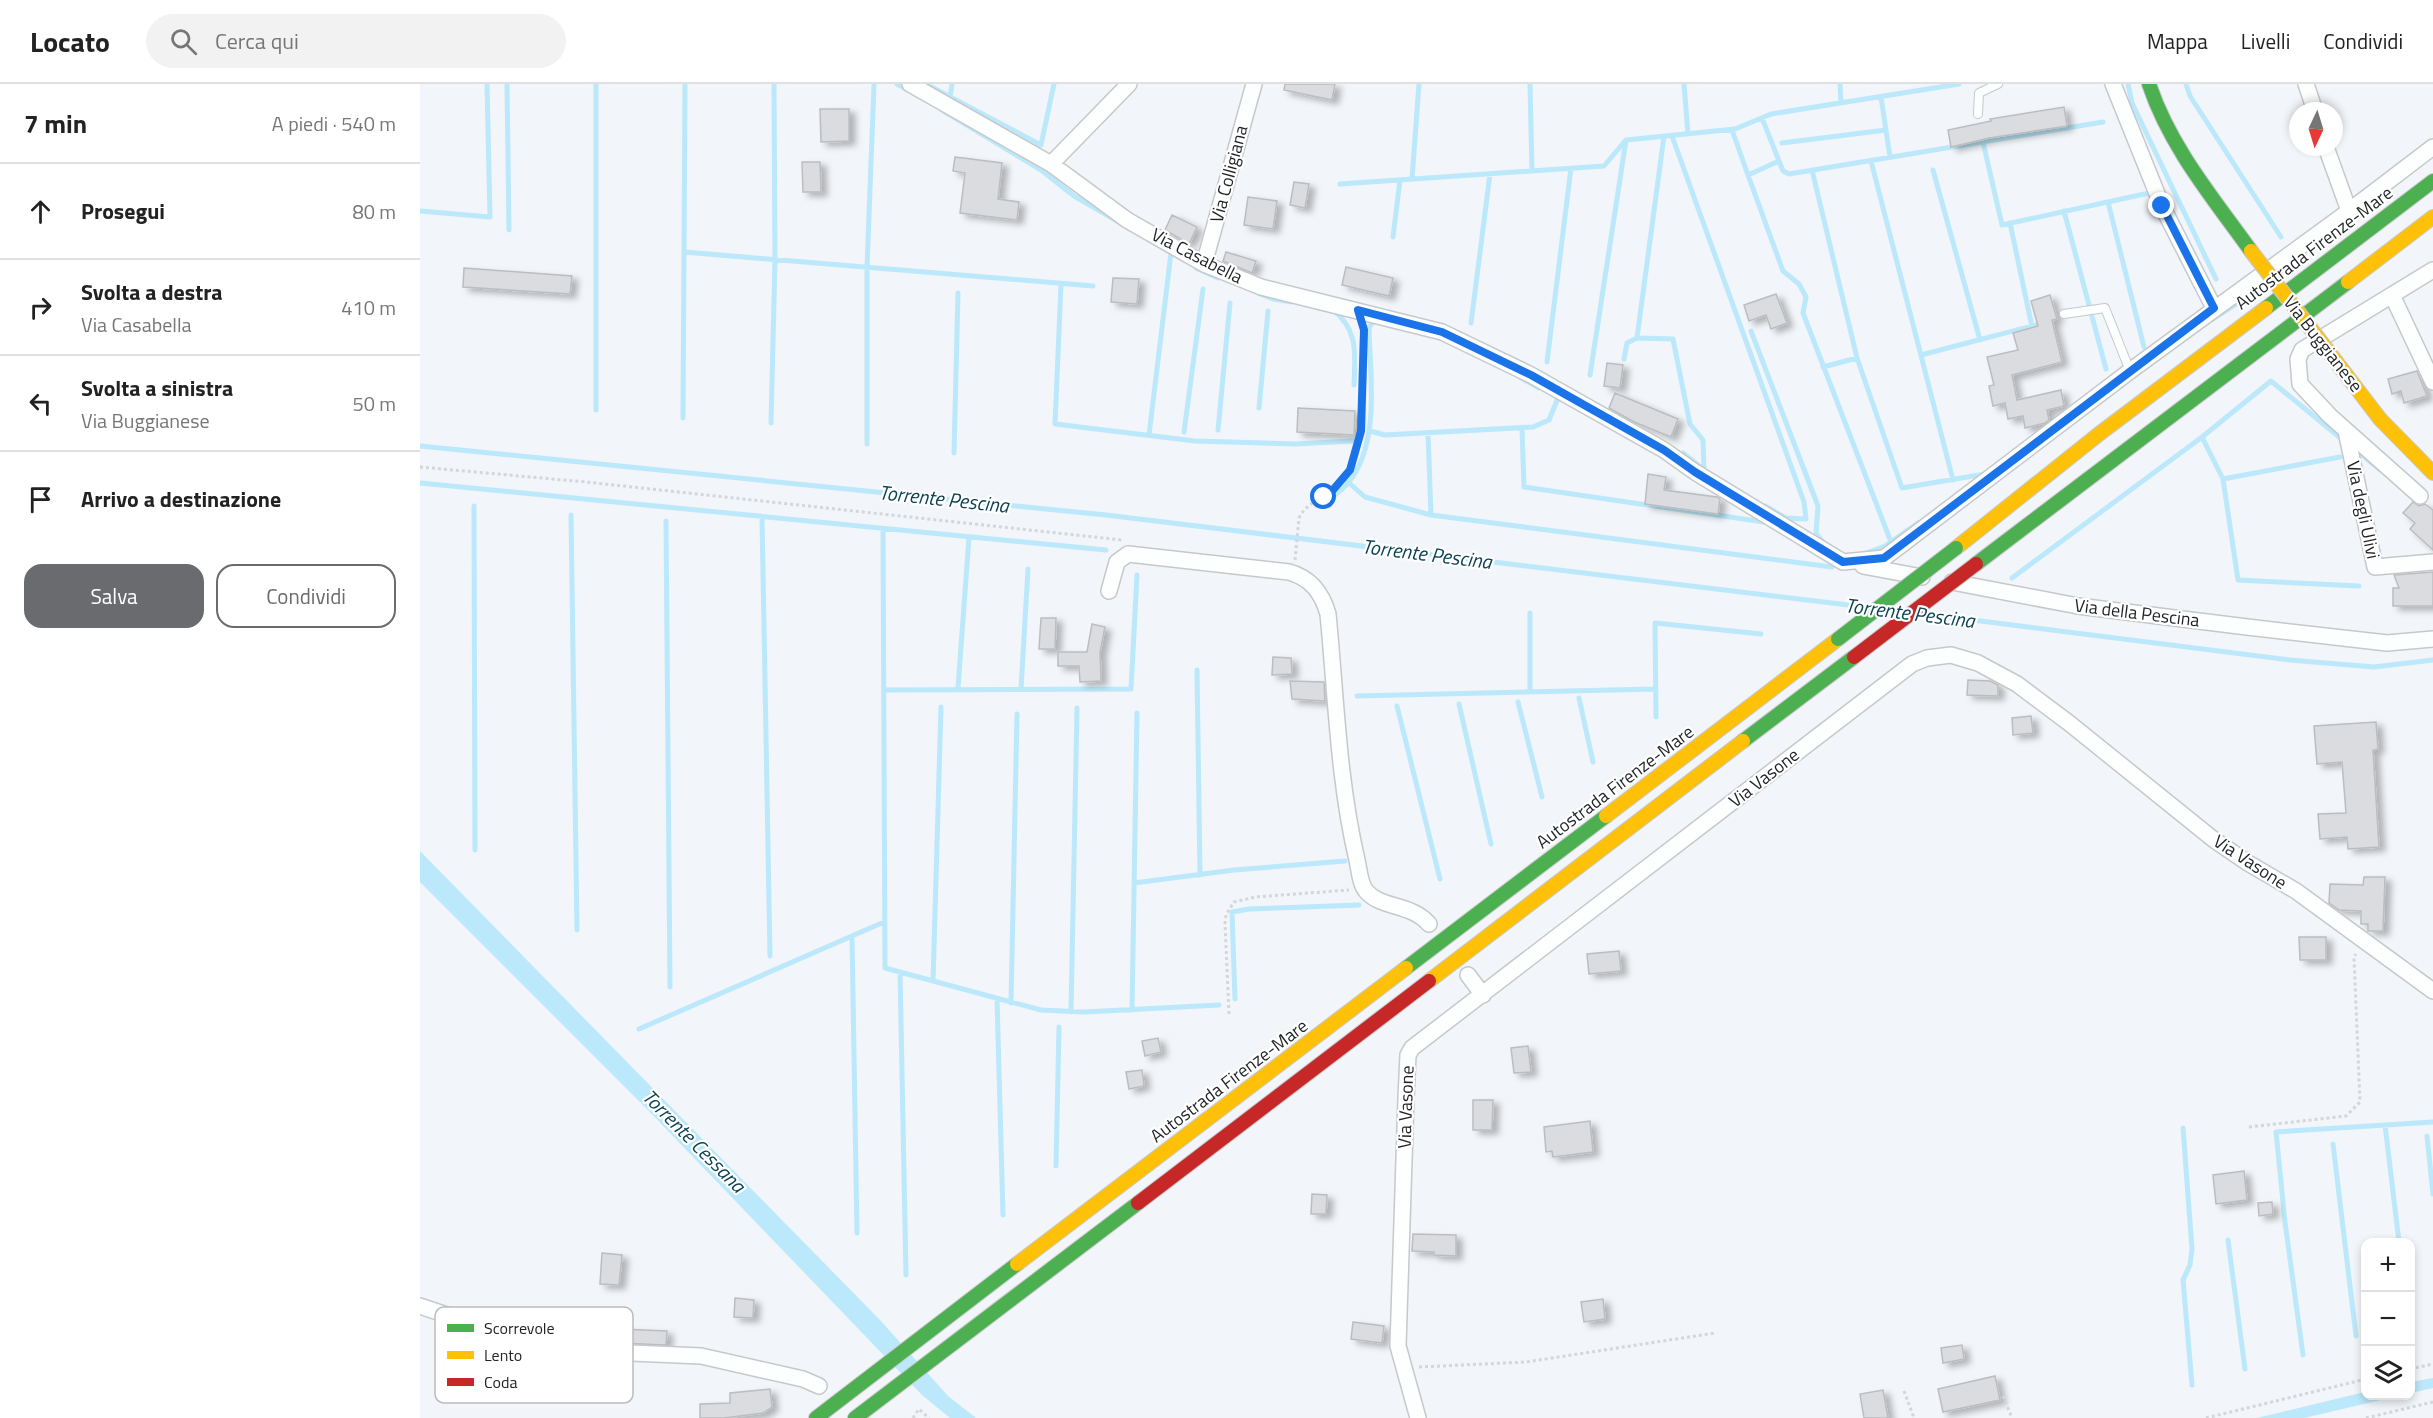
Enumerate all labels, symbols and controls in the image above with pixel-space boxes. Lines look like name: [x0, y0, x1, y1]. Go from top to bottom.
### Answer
search box: [146, 14, 566, 68]
text: Locato: [30, 20, 110, 63]
text: Cerca qui: [215, 24, 299, 58]
icon: search: [167, 25, 200, 58]
text: Mappa: [2147, 25, 2208, 57]
text: Livelli: [2241, 25, 2290, 57]
text: Condividi: [2323, 25, 2403, 57]
north arrow: [2289, 102, 2343, 156]
text: 7 min: [24, 104, 87, 143]
text: A piedi · 540 m: [272, 108, 396, 139]
street label: Via Colligiana: [1203, 122, 1254, 226]
street label: Autostrada Firenze-Mare: [2229, 179, 2398, 316]
route end: [2148, 192, 2174, 218]
text: Prosegui: [81, 194, 165, 228]
icon: ahead: [24, 195, 57, 228]
text: 80 m: [352, 196, 396, 227]
street label: Via Casabella: [1147, 221, 1248, 290]
text: Svolta a destra: [81, 275, 223, 309]
street label: Via Buggianese: [2277, 290, 2370, 398]
icon: right: [24, 291, 57, 324]
text: 410 m: [341, 292, 396, 323]
text: Via Casabella: [81, 309, 192, 340]
text: Svolta a sinistra: [81, 371, 233, 405]
icon: left: [24, 387, 57, 420]
text: 50 m: [352, 388, 396, 419]
text: Via Buggianese: [81, 405, 210, 436]
street label: Via degli Ulivi: [2340, 458, 2387, 561]
water label: Torrente Pescina: [878, 476, 1011, 521]
text: Arrivo a destinazione: [81, 482, 281, 516]
icon: arrive: [24, 483, 57, 516]
route start: [1310, 483, 1336, 509]
water label: Torrente Pescina: [1361, 530, 1495, 577]
button: Salva: [24, 564, 204, 628]
button: Condividi: [216, 564, 396, 628]
water label: Torrente Pescina: [1844, 589, 1978, 636]
street label: Via della Pescina: [2073, 591, 2201, 634]
street label: Autostrada Firenze-Mare: [1530, 718, 1699, 855]
street label: Via Vasone: [1723, 741, 1805, 814]
street label: Via Vasone: [2208, 828, 2292, 896]
street label: Autostrada Firenze-Mare: [1144, 1012, 1313, 1149]
street label: Via Vasone: [1391, 1065, 1420, 1149]
water label: Torrente Cessana: [636, 1082, 754, 1200]
map controls: [2361, 1238, 2415, 1400]
button: +: [2361, 1238, 2415, 1292]
button: −: [2361, 1292, 2415, 1346]
legend: [435, 1307, 633, 1403]
text: Scorrevole: [484, 1316, 555, 1340]
text: Lento: [484, 1343, 522, 1367]
button: layers: [2361, 1346, 2415, 1400]
text: Coda: [484, 1370, 517, 1394]

